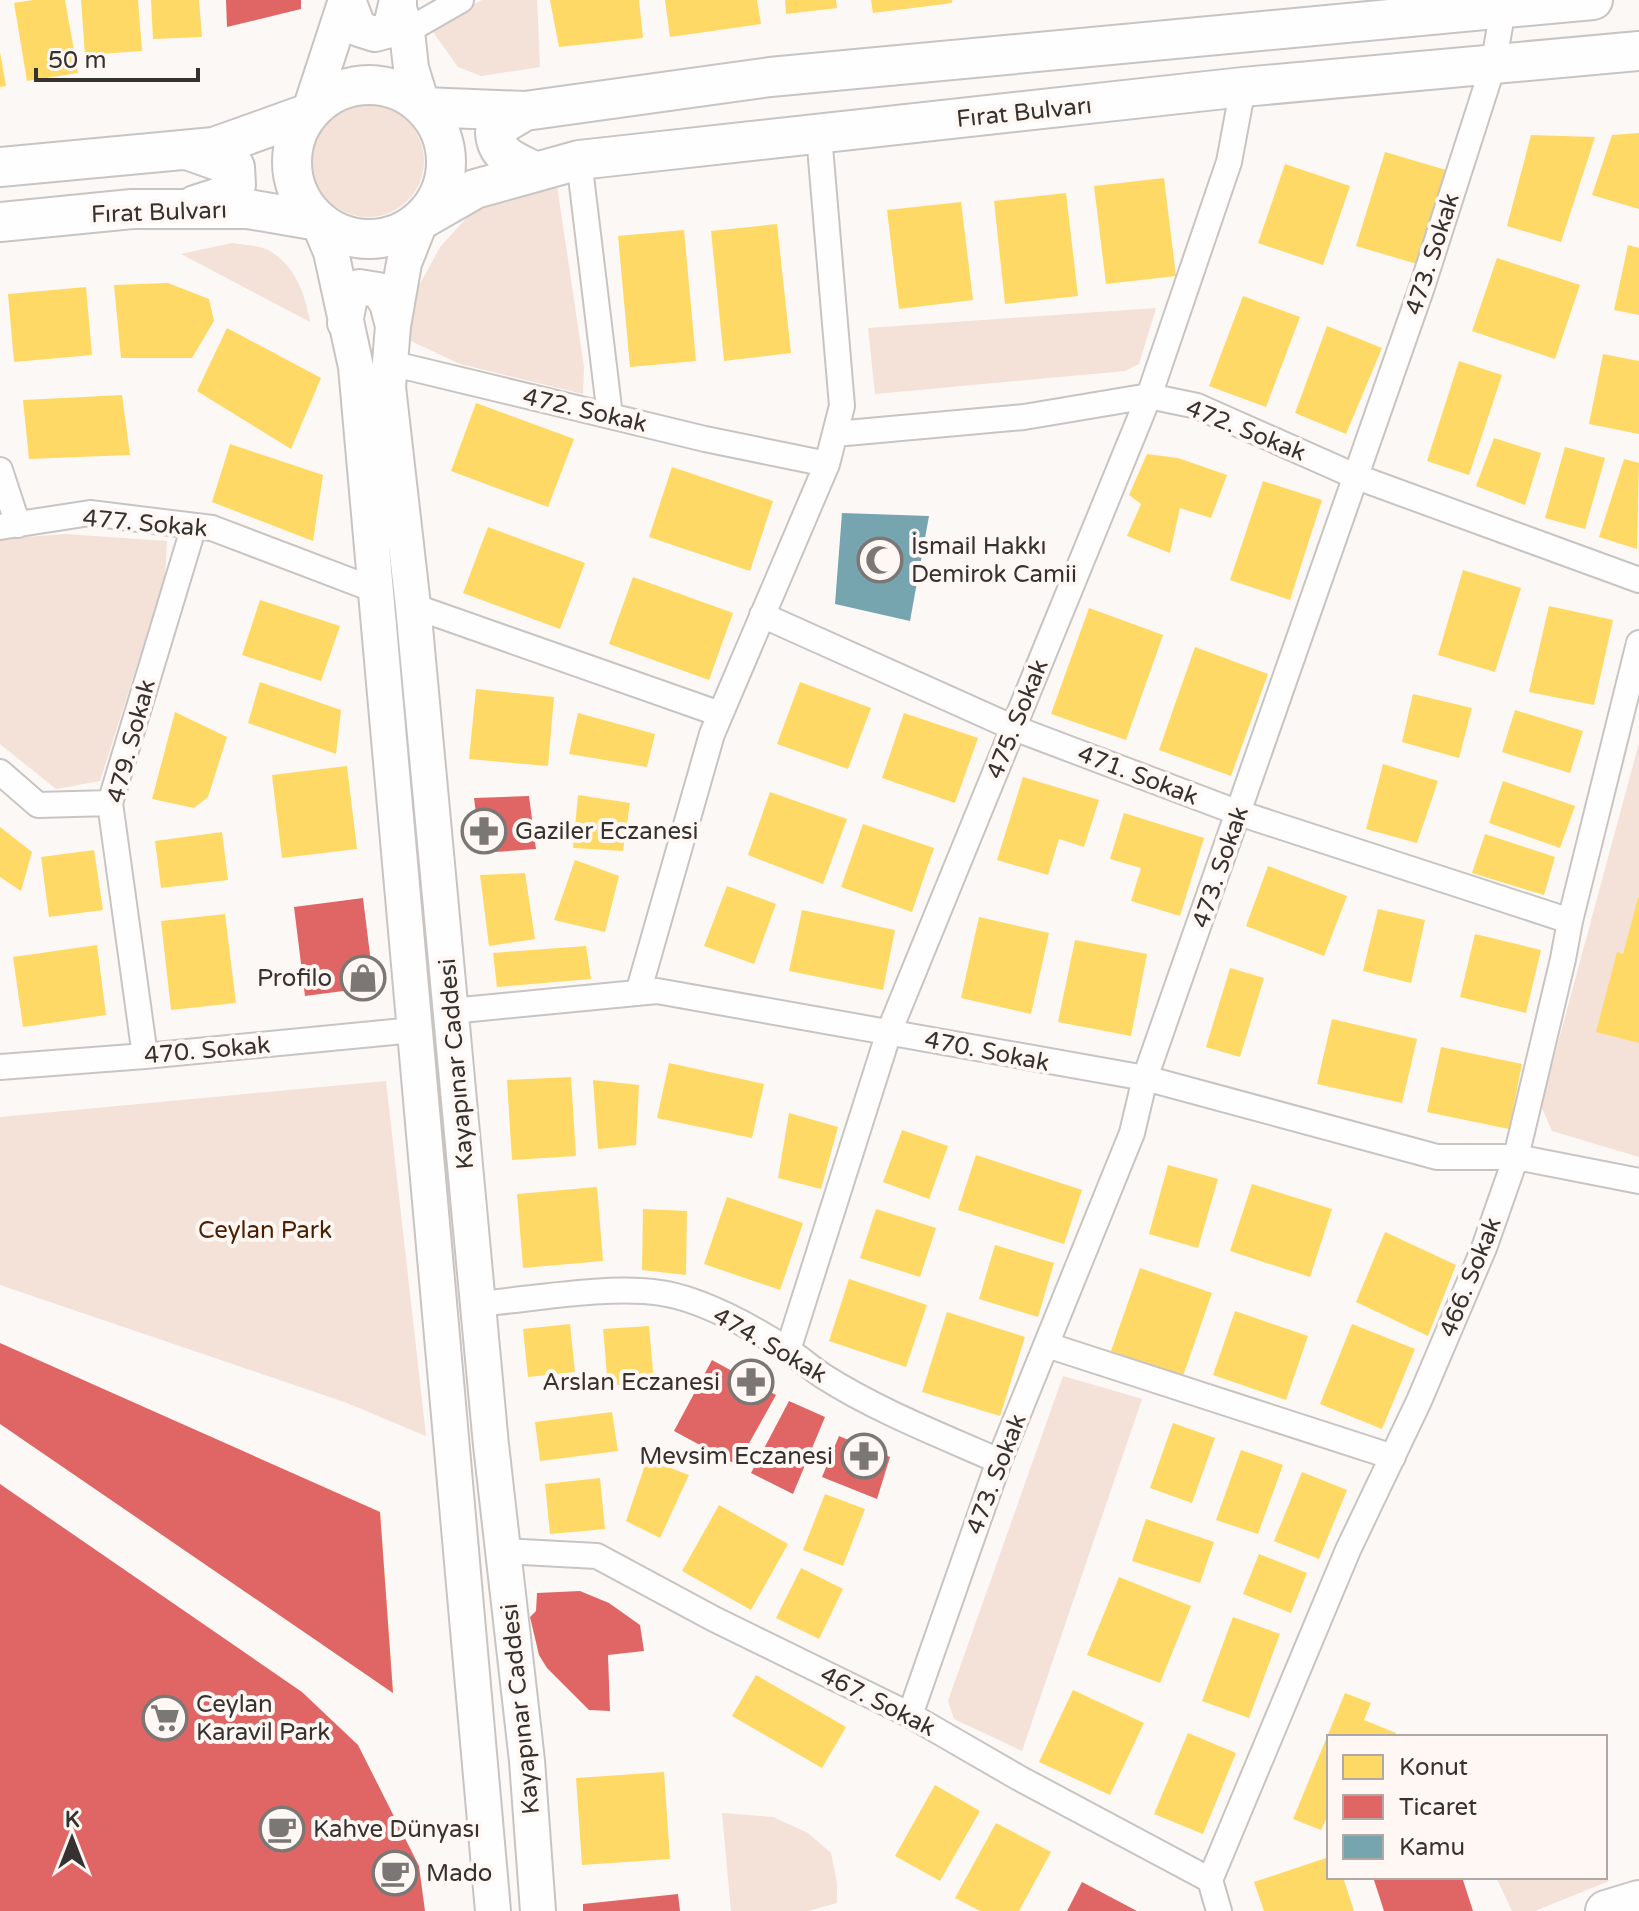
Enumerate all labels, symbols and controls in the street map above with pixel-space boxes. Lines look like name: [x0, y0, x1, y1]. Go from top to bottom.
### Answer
scale bar: [36, 32, 198, 82]
text: 50 m: [48, 46, 106, 75]
street label: Fırat Bulvarı: [955, 91, 1093, 134]
street label: 473. Sokak: [1399, 190, 1466, 319]
street label: Fırat Bulvarı: [91, 196, 227, 229]
street label: 472. Sokak: [520, 382, 650, 439]
street label: 472. Sokak: [1182, 393, 1310, 468]
street label: 477. Sokak: [81, 504, 209, 543]
place label: İsmail Hakkı Demirok Camii: [911, 532, 1077, 589]
mosque icon: İsmail Hakkı Demirok Camii: [856, 536, 904, 584]
street label: 475. Sokak: [980, 655, 1055, 783]
street label: 479. Sokak: [101, 676, 162, 806]
street label: 471. Sokak: [1074, 739, 1202, 812]
street label: 473. Sokak: [1186, 803, 1255, 932]
pharmacy icon: Gaziler Eczanesi: [460, 807, 508, 855]
place label: Gaziler Eczanesi: [515, 817, 698, 846]
shop icon: Profilo: [339, 954, 387, 1002]
street label: Kayapınar Caddesi: [433, 957, 480, 1171]
place label: Profilo: [257, 964, 332, 993]
street label: 470. Sokak: [922, 1025, 1052, 1078]
street label: 470. Sokak: [143, 1031, 271, 1070]
street label: 466. Sokak: [1433, 1213, 1508, 1341]
park label: Ceylan Park: [198, 1216, 332, 1245]
street label: 474. Sokak: [708, 1301, 832, 1390]
pharmacy icon: Arslan Eczanesi: [727, 1358, 775, 1406]
place label: Arslan Eczanesi: [542, 1368, 720, 1397]
street label: 473. Sokak: [960, 1410, 1033, 1538]
pharmacy icon: Mevsim Eczanesi: [840, 1432, 888, 1480]
place label: Mevsim Eczanesi: [639, 1442, 833, 1471]
street label: Kayapınar Caddesi: [495, 1602, 546, 1816]
street label: 467. Sokak: [815, 1660, 940, 1743]
place label: Ceylan Karavil Park: [196, 1690, 330, 1747]
supermarket icon: Ceylan Karavil Park: [141, 1694, 189, 1742]
legend: [1327, 1735, 1607, 1879]
text: Konut: [1399, 1753, 1468, 1782]
text: Ticaret: [1399, 1793, 1477, 1822]
north arrow: [32, 1799, 112, 1879]
cafe icon: Kahve Dünyası: [258, 1805, 306, 1853]
text: K: [65, 1807, 80, 1833]
place label: Kahve Dünyası: [313, 1815, 480, 1844]
text: Kamu: [1399, 1833, 1465, 1862]
cafe icon: Mado: [371, 1849, 419, 1897]
place label: Mado: [426, 1859, 492, 1888]

